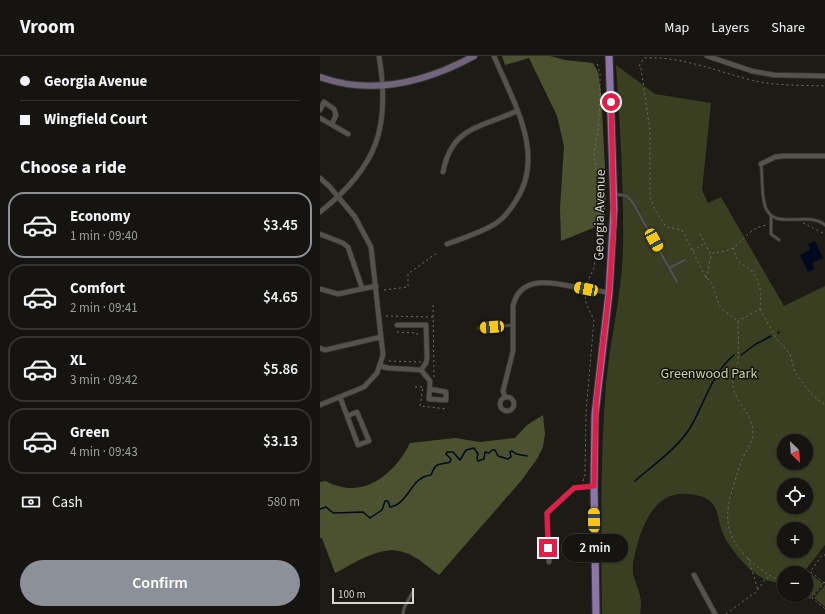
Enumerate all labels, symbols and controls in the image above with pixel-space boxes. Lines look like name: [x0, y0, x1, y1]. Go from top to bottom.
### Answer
text: Vroom: [20, 14, 75, 41]
text: Map: [664, 18, 689, 38]
text: Layers: [711, 18, 749, 38]
text: Share: [771, 18, 805, 38]
text: Georgia Avenue: [44, 71, 147, 92]
route start: [602, 93, 620, 111]
text: Wingfield Court: [44, 109, 147, 130]
text: Choose a ride: [20, 155, 126, 180]
street label: Georgia Avenue: [589, 169, 611, 261]
text: Economy: [70, 206, 131, 227]
icon: car: [22, 207, 58, 243]
text: $3.45: [263, 215, 298, 236]
text: 1 min · 09:40: [70, 227, 138, 245]
car: [643, 227, 665, 253]
text: Comfort: [70, 278, 125, 299]
icon: car: [22, 279, 58, 315]
car: [573, 281, 599, 297]
text: $4.65: [263, 287, 298, 308]
text: 2 min · 09:41: [70, 299, 138, 317]
car: [480, 320, 504, 334]
text: XL: [70, 350, 86, 371]
icon: car: [22, 351, 58, 387]
text: $5.86: [263, 359, 298, 380]
park label: Greenwood Park: [661, 364, 757, 384]
text: 3 min · 09:42: [70, 371, 138, 389]
text: Green: [70, 422, 110, 443]
icon: car: [22, 423, 58, 459]
text: $3.13: [263, 431, 298, 452]
north arrow: [777, 434, 813, 470]
map controls: [777, 434, 813, 602]
text: 4 min · 09:43: [70, 443, 138, 461]
button: locate: [777, 478, 813, 514]
icon: cash: [20, 491, 42, 513]
text: Cash: [52, 492, 83, 513]
text: 580 m: [267, 493, 300, 511]
car: [588, 508, 600, 532]
button: +: [777, 522, 813, 558]
callout: 2 min: [562, 534, 628, 562]
route end: [539, 539, 557, 557]
text: 2 min: [580, 539, 610, 557]
button: Confirm: [20, 560, 300, 606]
button: −: [777, 566, 813, 602]
scale bar: [332, 586, 414, 605]
text: 100 m: [338, 587, 366, 602]

